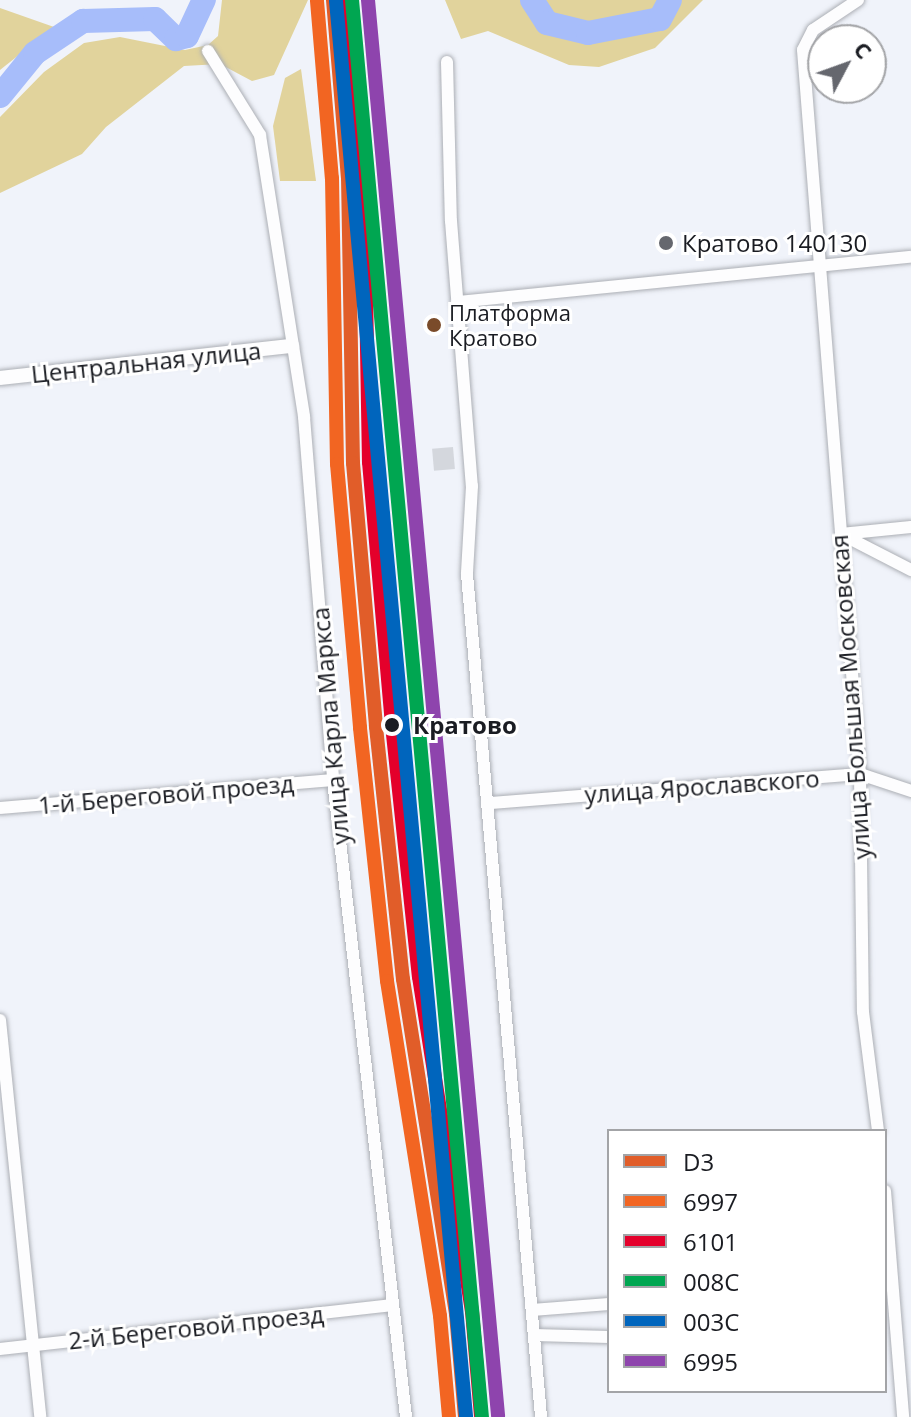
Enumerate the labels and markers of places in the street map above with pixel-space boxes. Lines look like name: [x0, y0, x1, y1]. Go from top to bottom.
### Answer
place label: Кратово 140130: [682, 229, 867, 257]
marker: Кратово 140130: [657, 234, 675, 252]
place label: Платформа Кратово: [449, 299, 571, 350]
marker: Платформа Кратово: [426, 317, 442, 333]
marker: Кратово: [378, 711, 406, 739]
place label: Кратово: [413, 711, 517, 739]

